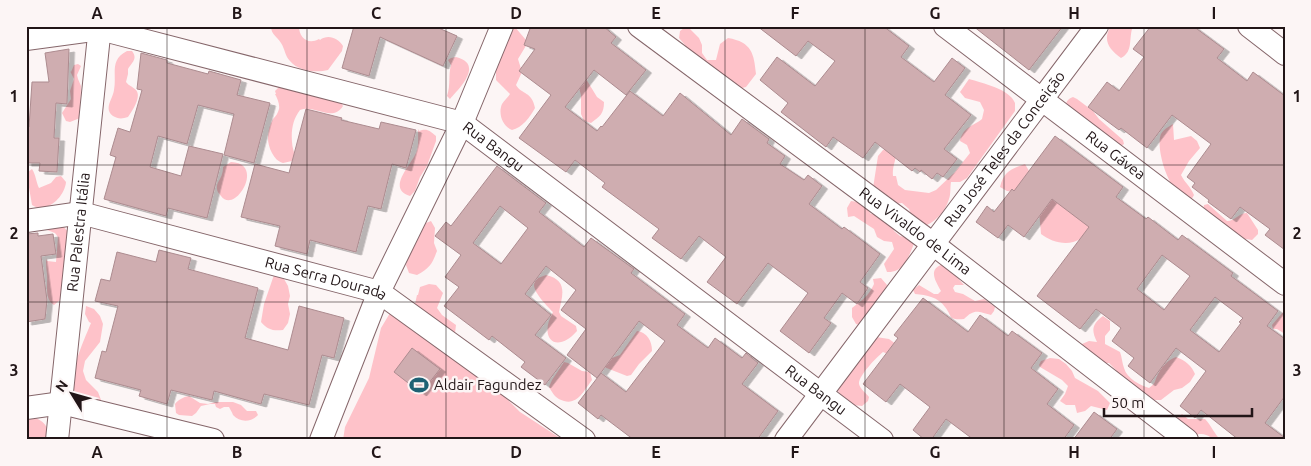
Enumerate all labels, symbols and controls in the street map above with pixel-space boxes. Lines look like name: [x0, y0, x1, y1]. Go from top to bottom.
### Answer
text: A: [91, 4, 103, 22]
text: B: [232, 4, 242, 22]
text: C: [371, 4, 381, 22]
text: D: [510, 4, 522, 22]
text: E: [651, 4, 661, 22]
text: F: [791, 4, 800, 22]
text: G: [929, 4, 941, 22]
text: H: [1068, 4, 1080, 22]
text: I: [1212, 4, 1216, 22]
street label: Rua José Teles da Conceição: [940, 67, 1068, 230]
text: 1: [9, 87, 19, 105]
text: 1: [1292, 87, 1302, 105]
street label: Rua Bangu: [460, 118, 528, 175]
street label: Rua Gávea: [1083, 127, 1149, 183]
street label: Rua Palestra Itália: [63, 172, 93, 293]
street label: Rua Vivaldo de Lima: [856, 183, 975, 278]
text: 2: [9, 224, 19, 242]
text: 2: [1292, 224, 1302, 242]
street label: Rua Serra Dourada: [263, 253, 391, 303]
text: 3: [9, 361, 19, 379]
street label: Rua Bangu: [782, 361, 850, 418]
text: 3: [1292, 361, 1302, 379]
north arrow: [48, 368, 98, 418]
sports icon: Aldair Fagundez: [408, 374, 430, 396]
place label: Aldair Fagundez: [434, 376, 542, 393]
text: N: [52, 377, 71, 395]
scale bar: [1104, 386, 1251, 418]
text: 50 m: [1111, 394, 1144, 411]
text: A: [91, 443, 103, 461]
text: B: [232, 443, 242, 461]
text: C: [371, 443, 381, 461]
text: D: [510, 443, 522, 461]
text: E: [651, 443, 661, 461]
text: F: [791, 443, 800, 461]
text: G: [929, 443, 941, 461]
text: H: [1068, 443, 1080, 461]
text: I: [1212, 443, 1216, 461]

